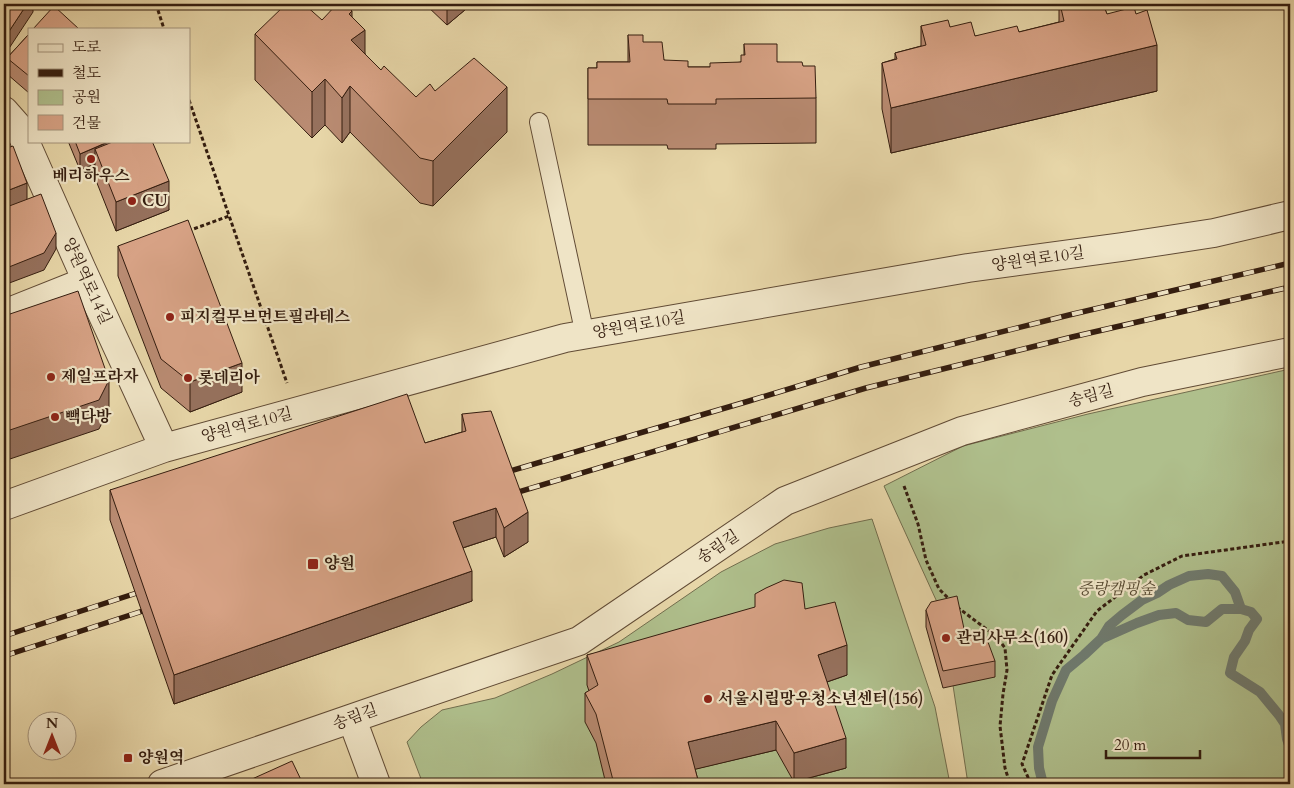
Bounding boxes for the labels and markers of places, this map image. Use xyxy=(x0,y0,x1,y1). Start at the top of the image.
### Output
marker: 베리하우스 xyxy=(85,153,97,165)
place label: 베리하우스 xyxy=(52,165,130,187)
place label: CU xyxy=(142,190,167,212)
marker: CU xyxy=(126,195,138,207)
place label: 피지컬무브먼트필라테스 xyxy=(180,306,351,328)
marker: 피지컬무브먼트필라테스 xyxy=(164,311,176,323)
place label: 제일프라자 xyxy=(61,366,139,388)
place label: 롯데리아 xyxy=(198,367,260,389)
marker: 제일프라자 xyxy=(45,371,57,383)
marker: 롯데리아 xyxy=(182,372,194,384)
place label: 빽다방 xyxy=(65,406,112,428)
marker: 빽다방 xyxy=(49,411,61,423)
place label: 양원 xyxy=(324,553,355,575)
marker: 양원 xyxy=(306,557,320,571)
place label: 관리사무소(160) xyxy=(956,627,1069,649)
marker: 관리사무소(160) xyxy=(940,632,952,644)
place label: 서울시립망우청소년센터(156) xyxy=(718,688,923,710)
marker: 서울시립망우청소년센터(156) xyxy=(702,693,714,705)
place label: 양원역 xyxy=(138,747,184,769)
marker: 양원역 xyxy=(122,752,134,764)

